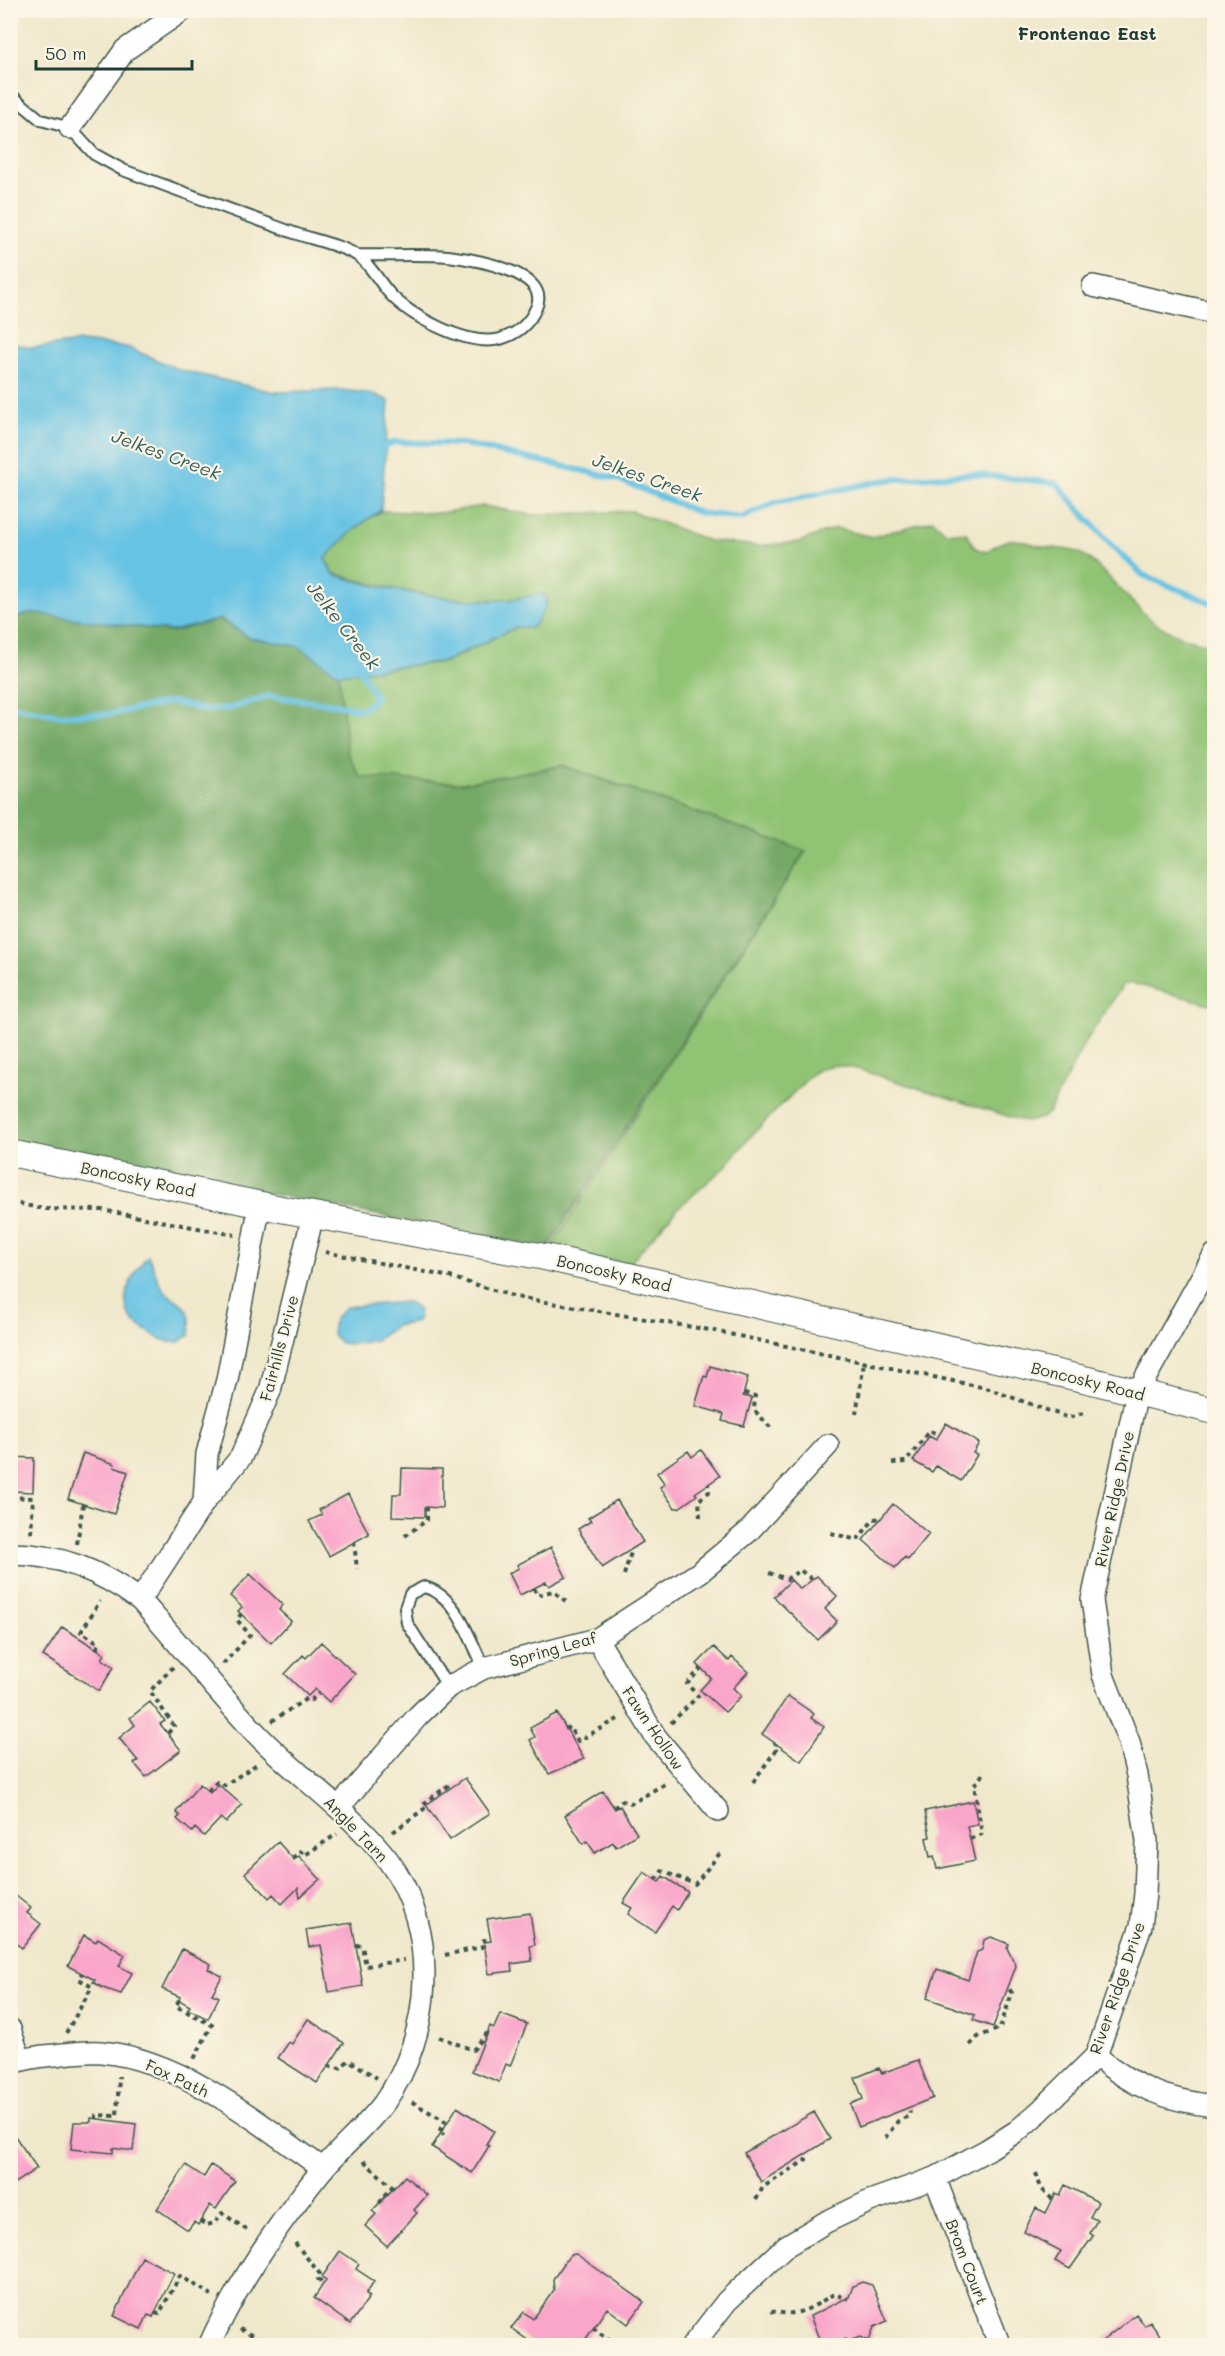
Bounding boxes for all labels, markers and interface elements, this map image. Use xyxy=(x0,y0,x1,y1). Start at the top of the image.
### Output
district label: Frontenac East xyxy=(1017,21,1157,45)
scale bar xyxy=(36,33,192,71)
text: 50 m xyxy=(45,41,87,65)
water label: Jelkes Creek xyxy=(108,423,225,485)
water label: Jelkes Creek xyxy=(589,447,706,507)
water label: Jelke Creek xyxy=(302,576,386,675)
street label: Boncosky Road xyxy=(79,1156,197,1201)
street label: Boncosky Road xyxy=(555,1249,673,1296)
street label: Fairhills Drive xyxy=(254,1293,303,1403)
street label: Boncosky Road xyxy=(1029,1356,1147,1405)
street label: River Ridge Drive xyxy=(1089,1429,1138,1569)
street label: Spring Leaf xyxy=(507,1626,600,1671)
street label: Fawn Hollow xyxy=(618,1682,689,1773)
street label: Angle Tarn xyxy=(320,1791,393,1866)
street label: River Ridge Drive xyxy=(1084,1919,1149,2057)
street label: Fox Path xyxy=(142,2054,212,2101)
street label: Brom Court xyxy=(942,2216,993,2308)

